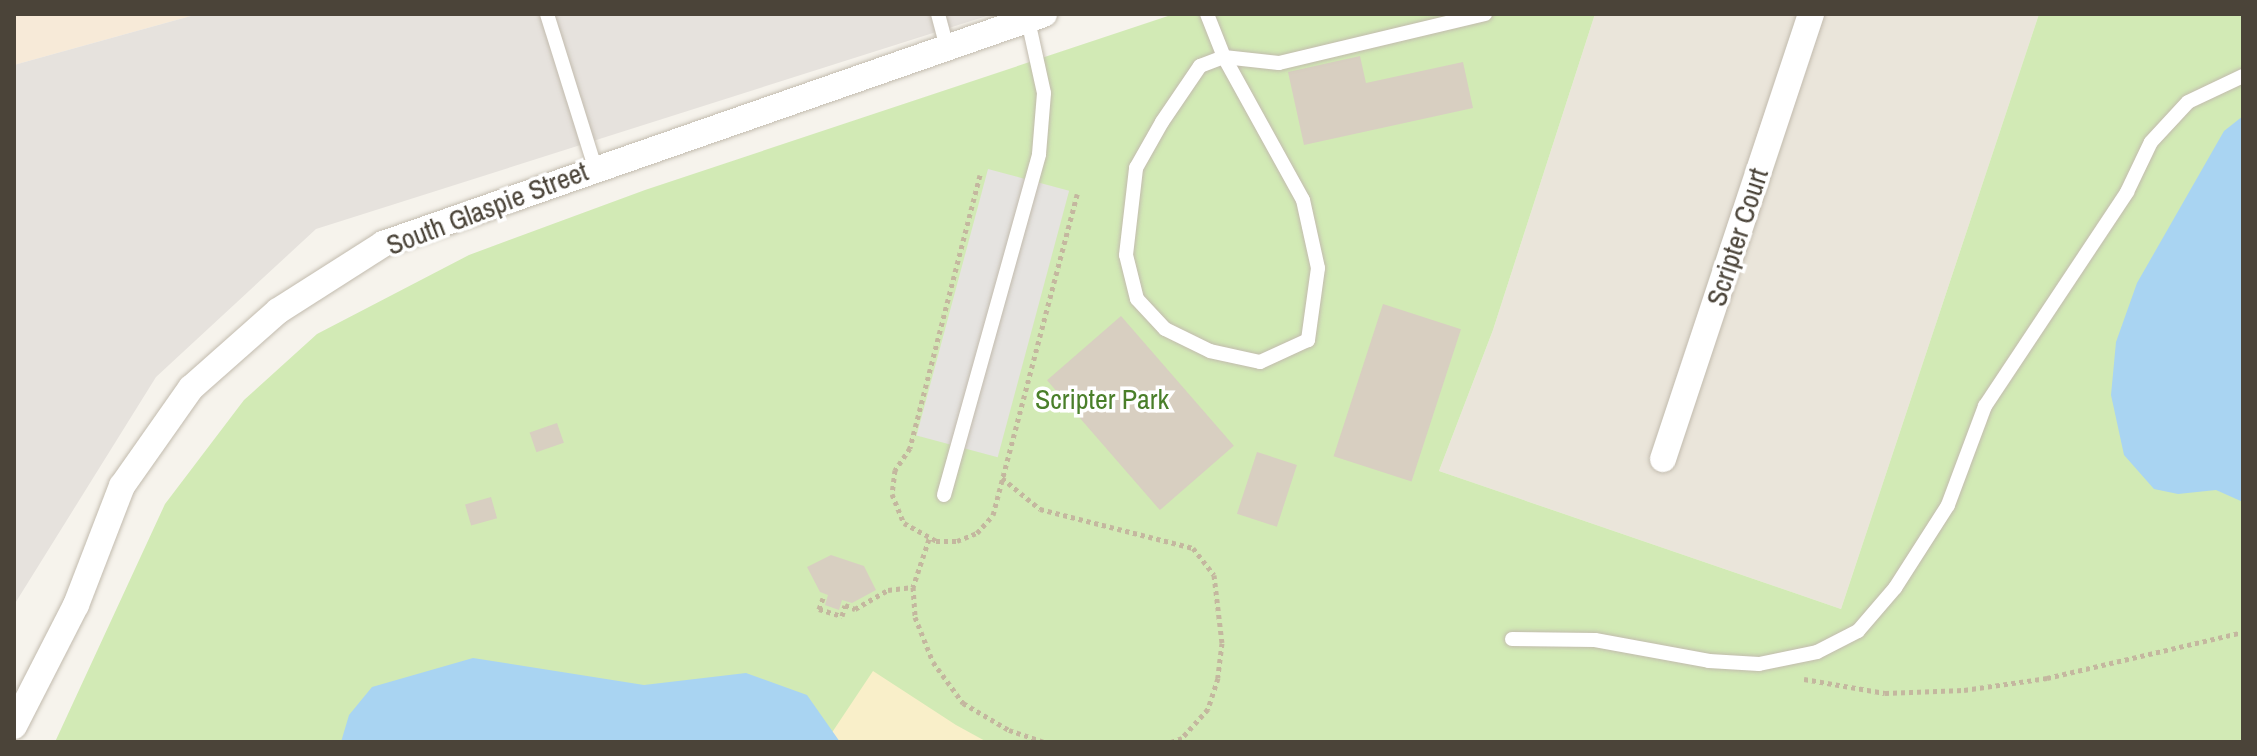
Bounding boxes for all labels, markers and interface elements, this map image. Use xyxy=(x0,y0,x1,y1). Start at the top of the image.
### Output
street label: South Glaspie Street xyxy=(381,154,593,262)
street label: Scripter Court xyxy=(1699,164,1775,310)
park label: Scripter Park xyxy=(1035,382,1169,416)

